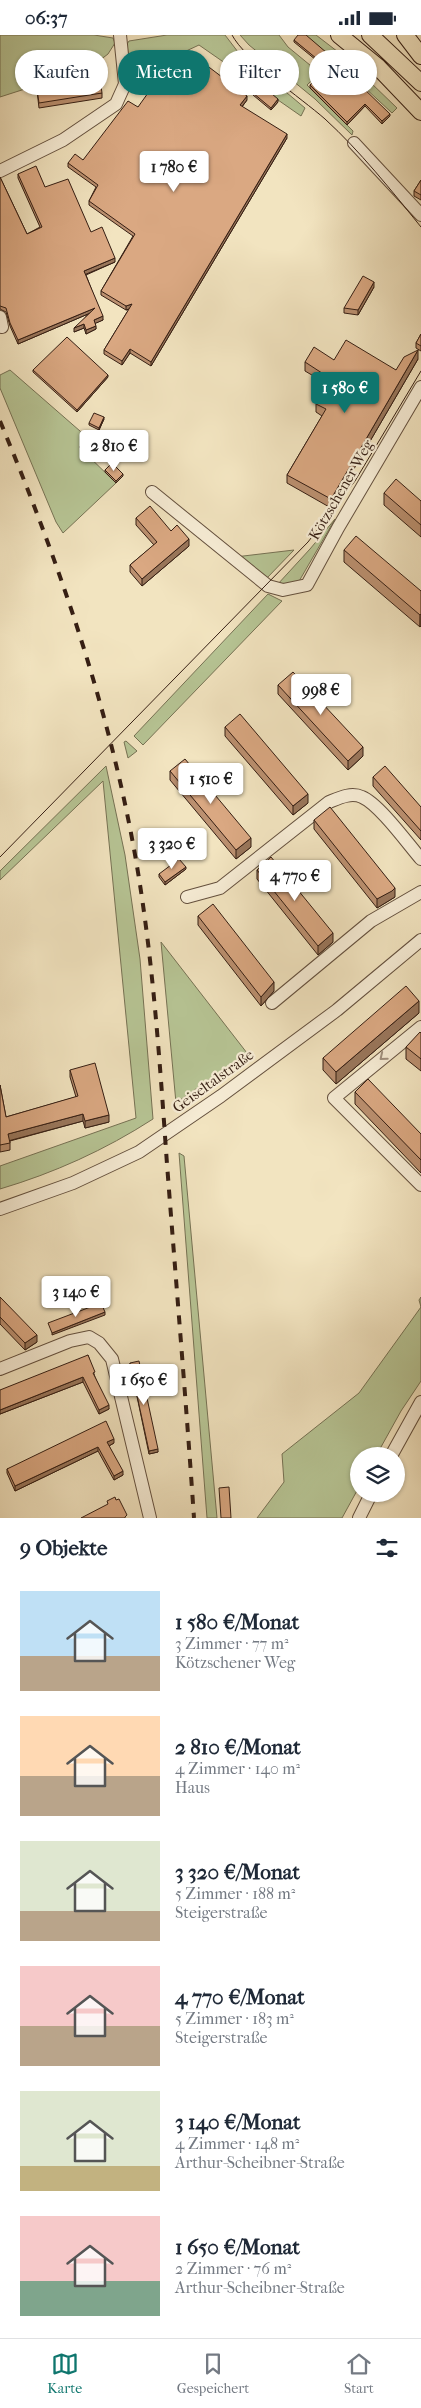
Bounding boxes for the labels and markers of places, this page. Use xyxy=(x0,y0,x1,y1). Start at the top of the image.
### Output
pin: 1 780 € xyxy=(128,151,220,193)
pin: 1 580 € xyxy=(299,371,391,414)
pin: 2 810 € xyxy=(68,429,160,472)
pin: 998 € xyxy=(286,673,356,716)
pin: 1 510 € xyxy=(165,763,257,805)
pin: 3 320 € xyxy=(126,827,218,870)
pin: 4 770 € xyxy=(249,859,341,902)
pin: 3 140 € xyxy=(30,1275,122,1318)
pin: 1 650 € xyxy=(98,1363,190,1406)

